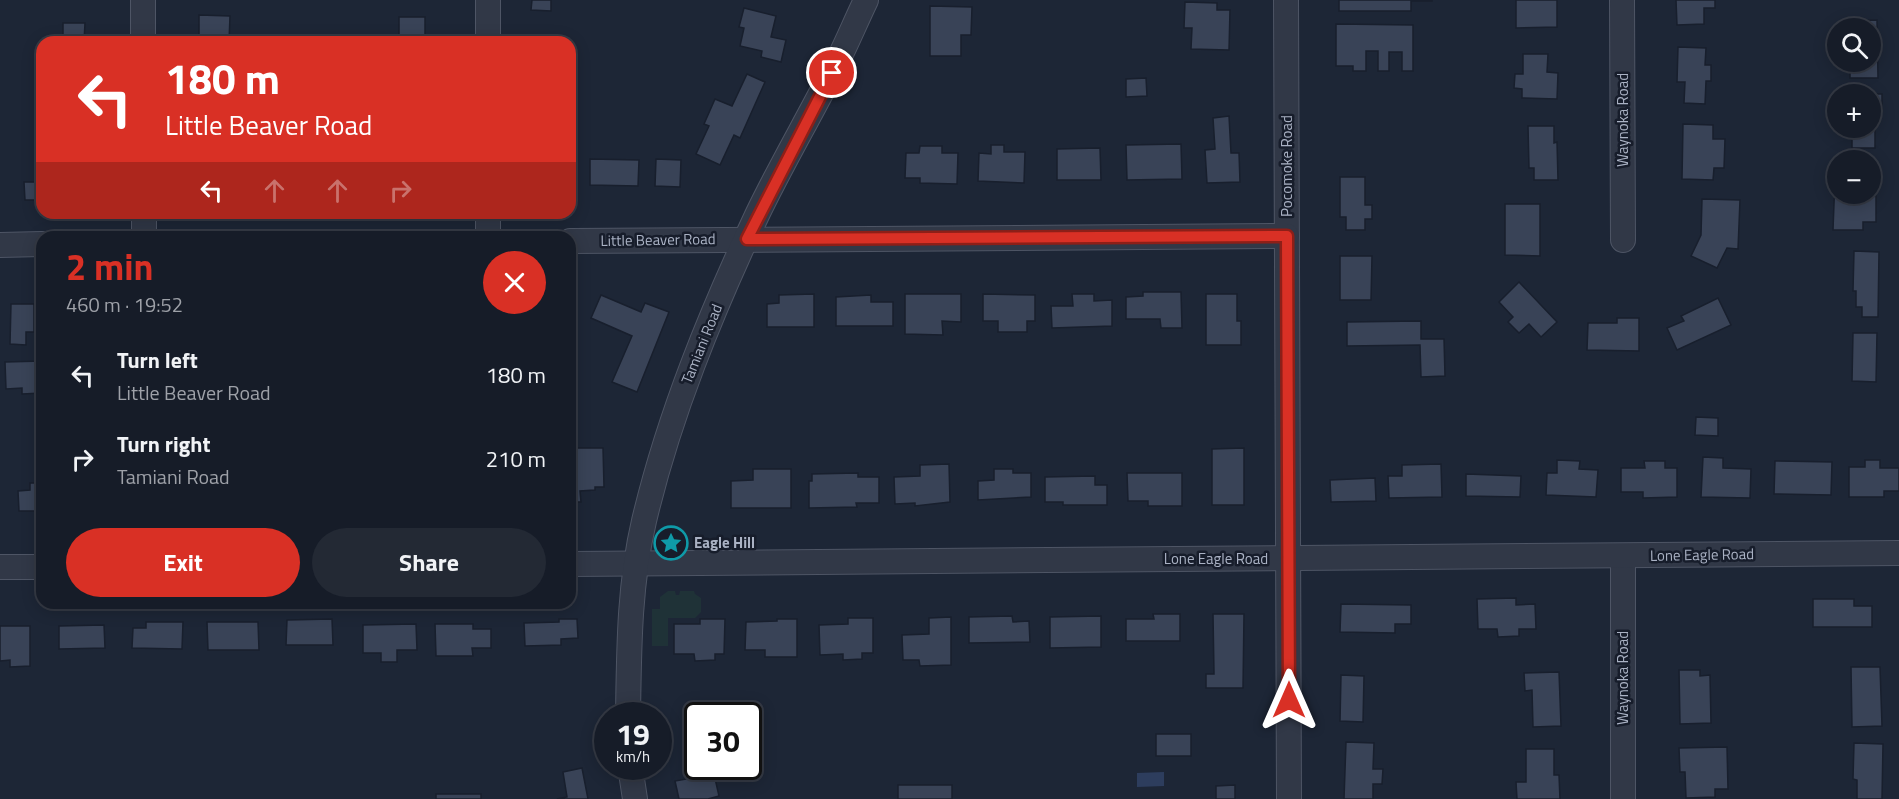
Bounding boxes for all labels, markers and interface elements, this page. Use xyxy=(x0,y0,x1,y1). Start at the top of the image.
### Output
map controls xyxy=(1827,18,1881,204)
button: search xyxy=(1827,18,1881,72)
text: 180 m xyxy=(165,46,280,110)
pin xyxy=(806,47,857,98)
icon: arrive xyxy=(815,56,848,89)
icon: left xyxy=(66,60,144,138)
street label: Waynoka Road xyxy=(1611,73,1634,167)
button: + xyxy=(1827,84,1881,138)
text: Little Beaver Road xyxy=(165,104,372,145)
street label: Pocomoke Road xyxy=(1275,115,1298,217)
button: − xyxy=(1827,150,1881,204)
icon: left xyxy=(195,174,228,207)
icon: ahead xyxy=(258,174,291,207)
icon: ahead xyxy=(321,174,354,207)
icon: right xyxy=(384,174,417,207)
street label: Little Beaver Road xyxy=(600,227,716,252)
text: 2 min xyxy=(66,239,153,294)
button: close xyxy=(483,251,546,314)
text: 460 m · 19:52 xyxy=(66,289,183,320)
street label: Tamiani Road xyxy=(675,300,728,387)
text: Turn left xyxy=(117,343,198,377)
text: 180 m xyxy=(486,358,546,392)
icon: left xyxy=(66,359,99,392)
text: Little Beaver Road xyxy=(117,377,271,408)
text: Turn right xyxy=(117,427,211,461)
text: 210 m xyxy=(486,442,546,476)
icon: right xyxy=(66,443,99,476)
text: Tamiani Road xyxy=(117,461,230,492)
place icon: Eagle Hill xyxy=(653,525,689,561)
button: Exit xyxy=(66,528,300,597)
button: Share xyxy=(312,528,546,597)
place label: Eagle Hill xyxy=(694,531,755,554)
street label: Lone Eagle Road xyxy=(1650,542,1754,567)
street label: Lone Eagle Road xyxy=(1164,547,1268,570)
street label: Waynoka Road xyxy=(1611,631,1634,725)
position arrow xyxy=(1257,668,1321,732)
speed limit sign: 30 xyxy=(684,702,762,780)
text: 19 xyxy=(616,711,650,757)
text: km/h xyxy=(616,745,650,768)

